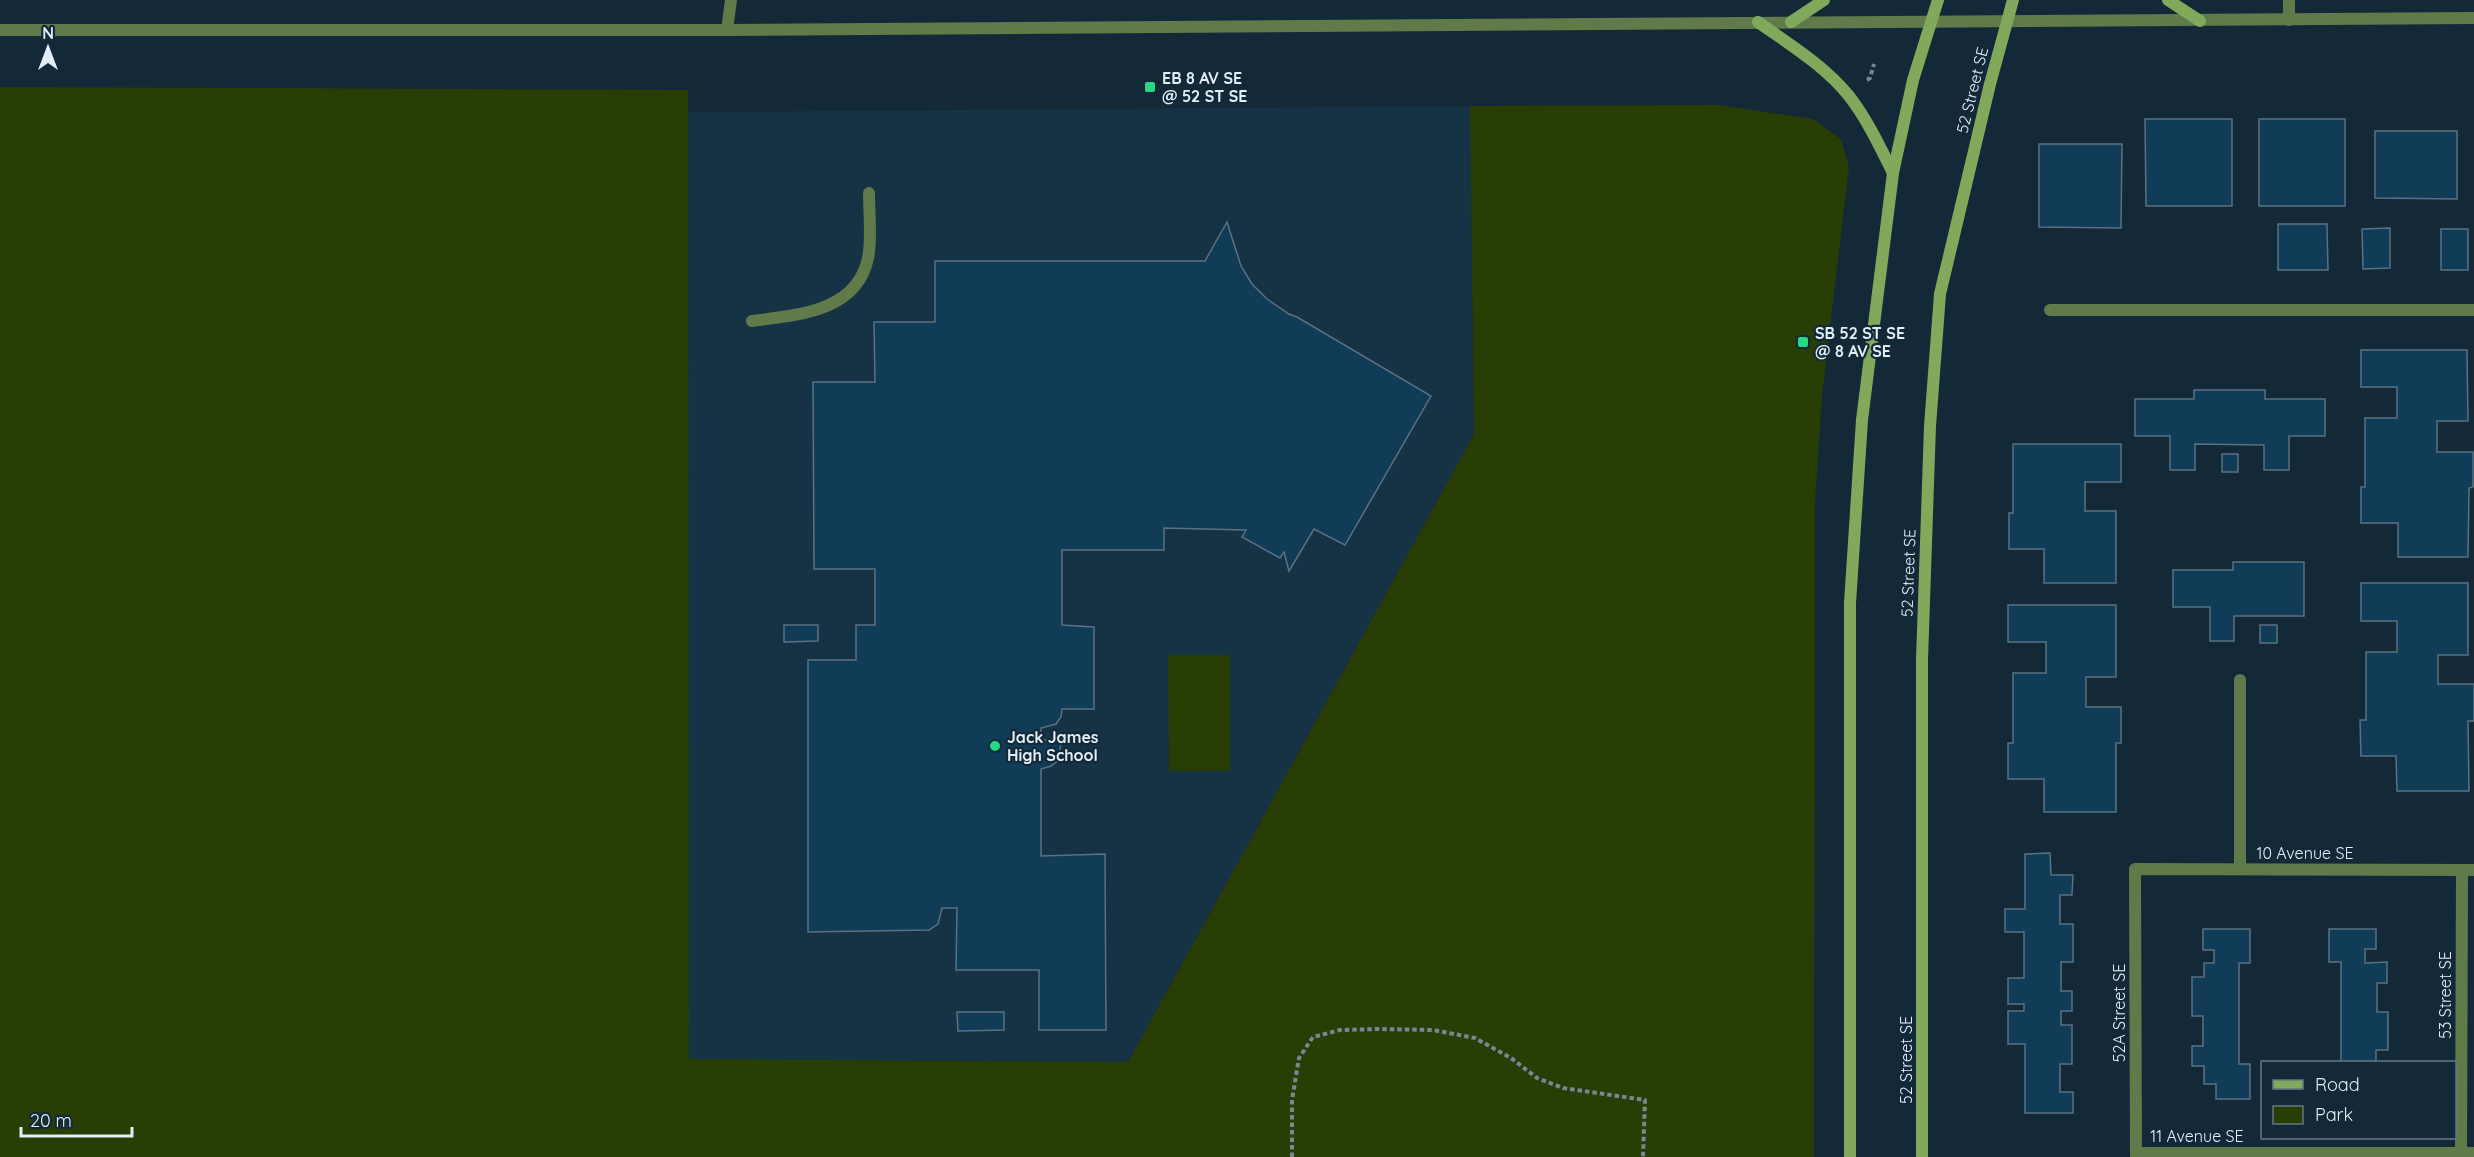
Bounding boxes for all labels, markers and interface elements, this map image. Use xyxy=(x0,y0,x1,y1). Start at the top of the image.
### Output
north arrow xyxy=(18,18,78,78)
text: N xyxy=(42,23,54,43)
street label: 52 Street SE xyxy=(1952,45,1992,135)
place label: EB 8 AV SE @ 52 ST SE xyxy=(1162,68,1247,106)
marker: EB 8 AV SE @ 52 ST SE xyxy=(1143,80,1157,94)
place label: SB 52 ST SE @ 8 AV SE xyxy=(1815,323,1905,361)
marker: SB 52 ST SE @ 8 AV SE xyxy=(1796,335,1810,349)
street label: 52 Street SE xyxy=(1896,529,1920,617)
place label: Jack James High School xyxy=(1007,727,1099,765)
marker: Jack James High School xyxy=(988,739,1002,753)
street label: 10 Avenue SE xyxy=(2257,843,2353,863)
street label: 53 Street SE xyxy=(2435,951,2455,1039)
street label: 52A Street SE xyxy=(2109,964,2129,1062)
street label: 52 Street SE xyxy=(1896,1016,1916,1104)
legend xyxy=(2261,1061,2456,1139)
text: Road xyxy=(2315,1073,2360,1096)
scale bar xyxy=(21,1100,132,1138)
text: Park xyxy=(2315,1103,2353,1126)
text: 20 m xyxy=(30,1109,72,1132)
street label: 11 Avenue SE xyxy=(2150,1126,2244,1146)

